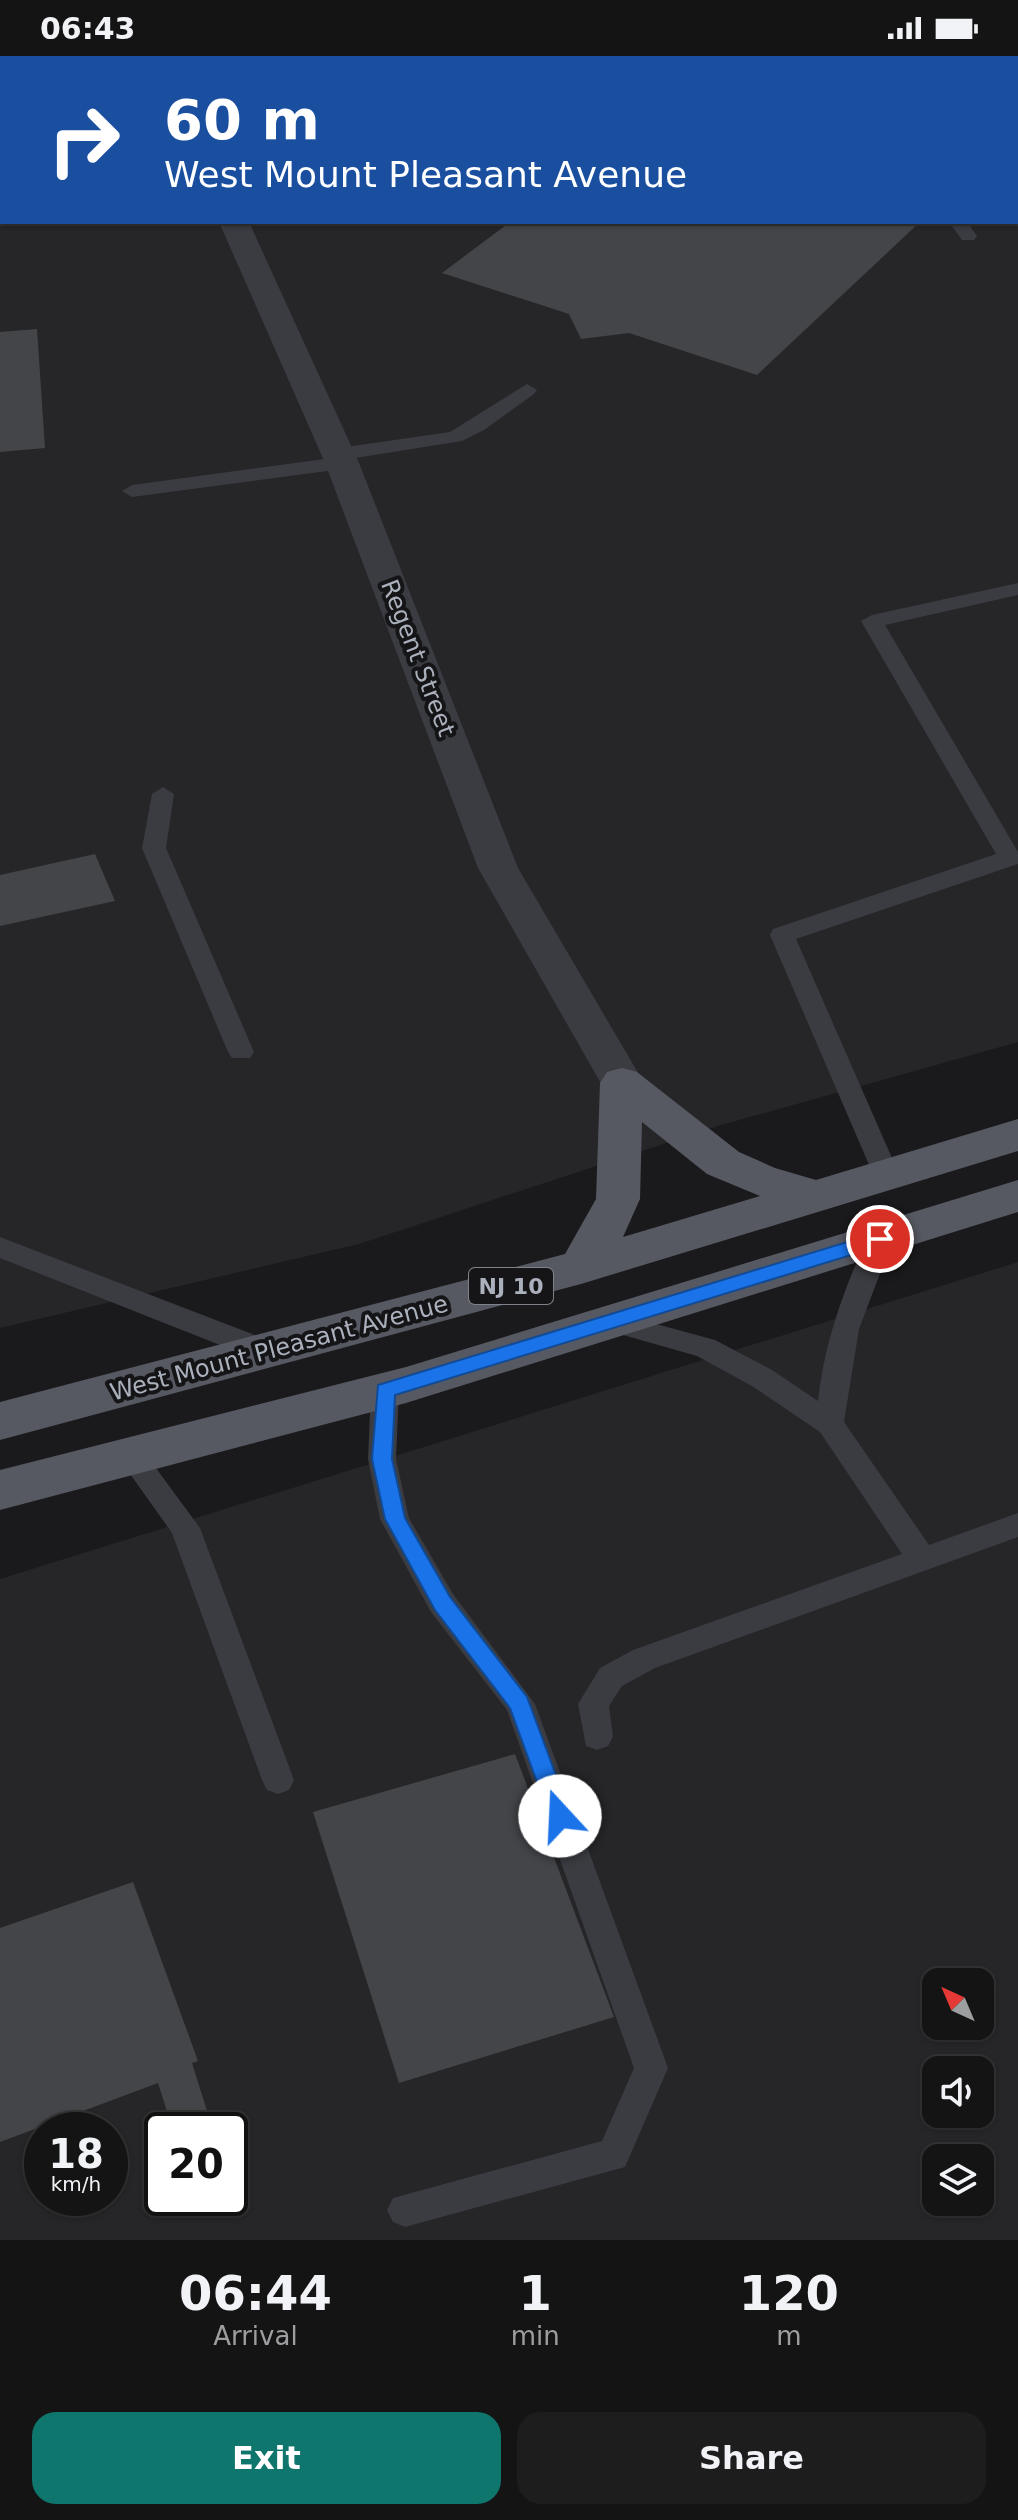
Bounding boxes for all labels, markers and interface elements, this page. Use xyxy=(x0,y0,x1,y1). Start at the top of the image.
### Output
text: 06:43 xyxy=(40,11,136,46)
text: 60 m xyxy=(164,87,320,152)
icon: right xyxy=(32,88,136,192)
text: West Mount Pleasant Avenue xyxy=(164,154,687,195)
street label: Regent Street xyxy=(375,576,461,740)
pin xyxy=(846,1205,914,1273)
icon: arrive xyxy=(858,1217,902,1261)
road number: NJ 10 xyxy=(469,1268,553,1304)
street label: West Mount Pleasant Avenue xyxy=(107,1289,451,1407)
position arrow xyxy=(518,1774,602,1858)
north arrow xyxy=(922,1968,994,2040)
map controls xyxy=(922,1968,994,2216)
button: sound xyxy=(922,2056,994,2128)
speed limit sign: 20 xyxy=(144,2112,248,2216)
text: 18 xyxy=(48,2131,104,2177)
button: layers xyxy=(922,2144,994,2216)
text: km/h xyxy=(51,2172,101,2196)
text: 06:44 xyxy=(179,2265,332,2321)
text: 1 xyxy=(519,2265,552,2321)
text: 120 xyxy=(739,2265,839,2321)
text: Arrival xyxy=(213,2321,298,2351)
text: min xyxy=(511,2321,560,2351)
text: m xyxy=(776,2321,802,2351)
button: Exit xyxy=(32,2412,501,2504)
button: Share xyxy=(517,2412,986,2504)

